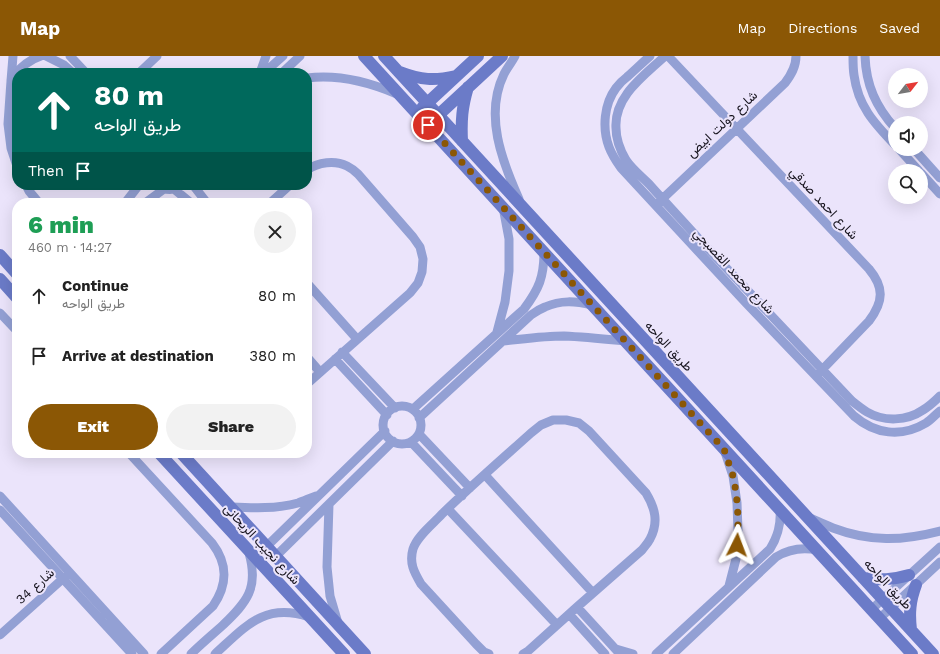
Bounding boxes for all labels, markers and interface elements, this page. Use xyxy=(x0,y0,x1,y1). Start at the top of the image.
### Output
text: Map xyxy=(20,17,60,40)
text: Map xyxy=(738,20,766,36)
text: Directions xyxy=(788,20,857,36)
text: Saved xyxy=(879,20,920,36)
north arrow xyxy=(888,68,928,108)
map controls xyxy=(888,68,928,204)
text: 80 m xyxy=(94,79,164,112)
icon: ahead xyxy=(28,84,80,136)
street label: شارع دولت ابيض xyxy=(684,88,762,162)
pin xyxy=(411,108,445,142)
text: طريق الواحه xyxy=(94,114,181,135)
icon: arrive xyxy=(417,114,439,136)
button: sound xyxy=(888,116,928,156)
icon: arrive xyxy=(72,160,94,182)
text: Then xyxy=(28,162,64,180)
street label: شارع احمد صدقي xyxy=(785,164,861,244)
button: search xyxy=(888,164,928,204)
text: 6 min xyxy=(28,211,94,239)
button: close xyxy=(254,211,296,253)
street label: شارع محمد القصبجي xyxy=(688,225,777,319)
text: 460 m · 14:27 xyxy=(28,240,112,255)
text: Continue xyxy=(62,277,129,295)
icon: ahead xyxy=(28,285,50,307)
text: 80 m xyxy=(258,287,296,305)
text: طريق الواحه xyxy=(62,296,125,311)
street label: طريق الواحه xyxy=(641,318,696,375)
icon: arrive xyxy=(28,345,50,367)
text: Arrive at destination xyxy=(62,347,214,365)
text: 380 m xyxy=(249,347,296,365)
button: Exit xyxy=(28,404,158,450)
button: Share xyxy=(166,404,296,450)
street label: شارع نجيب الريحانى xyxy=(219,501,303,589)
position arrow xyxy=(716,524,758,566)
street label: طريق الواحه xyxy=(860,556,915,613)
street label: شارع 34 xyxy=(13,565,58,608)

